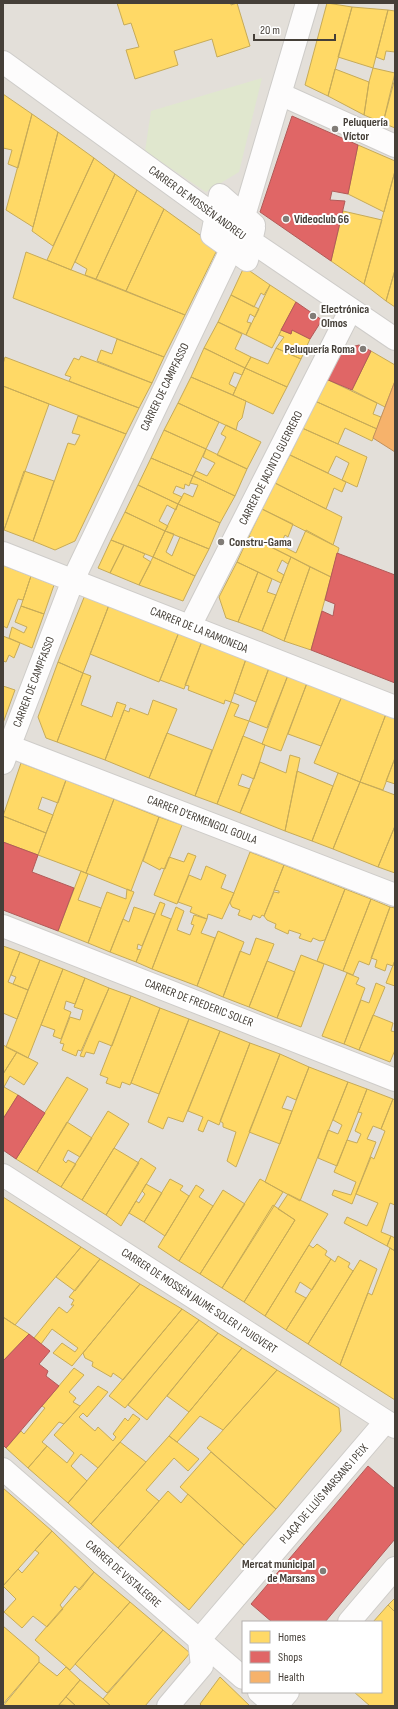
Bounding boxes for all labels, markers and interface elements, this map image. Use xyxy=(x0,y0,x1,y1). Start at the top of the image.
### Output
scale bar xyxy=(254,16,335,42)
text: 20 m xyxy=(260,23,280,38)
place label: Peluquería Víctor xyxy=(343,115,388,144)
marker: Peluquería Víctor xyxy=(330,124,340,134)
street label: CARRER DE MOSSÈN ANDREU xyxy=(145,163,249,243)
place label: Videoclub 66 xyxy=(294,212,349,227)
marker: Videoclub 66 xyxy=(281,214,291,224)
place label: Electrónica Olmos xyxy=(321,302,369,331)
marker: Electrónica Olmos xyxy=(308,311,318,321)
street label: CARRER DE CAMPFASSO xyxy=(137,341,193,433)
place label: Peluquería Roma xyxy=(284,342,355,357)
marker: Peluquería Roma xyxy=(358,344,368,354)
street label: CARRER DE JACINTO GUERRERO xyxy=(236,408,306,527)
place label: Constru-Gama xyxy=(229,535,292,550)
marker: Constru-Gama xyxy=(216,537,226,547)
street label: CARRER DE LA RAMONEDA xyxy=(148,603,251,657)
street label: CARRER DE CAMPFASSO xyxy=(10,634,58,729)
street label: CARRER D'ERMENGOL GOULA xyxy=(145,792,260,848)
street label: CARRER DE FREDERIC SOLER xyxy=(143,975,256,1031)
street label: CARRER DE MOSSÈN JAUME SOLER I PUIGVERT xyxy=(118,1245,280,1357)
street label: PLAÇA DE LLUÍS MARSANS I PEIX xyxy=(277,1440,372,1547)
street label: CARRER DE VISTALEGRE xyxy=(82,1537,164,1611)
place label: Mercat municipal de Marsans xyxy=(242,1557,315,1586)
marker: Mercat municipal de Marsans xyxy=(318,1566,328,1576)
legend xyxy=(242,1621,382,1693)
text: Homes xyxy=(278,1630,306,1645)
text: Shops xyxy=(278,1650,303,1665)
text: Health xyxy=(278,1670,305,1685)

